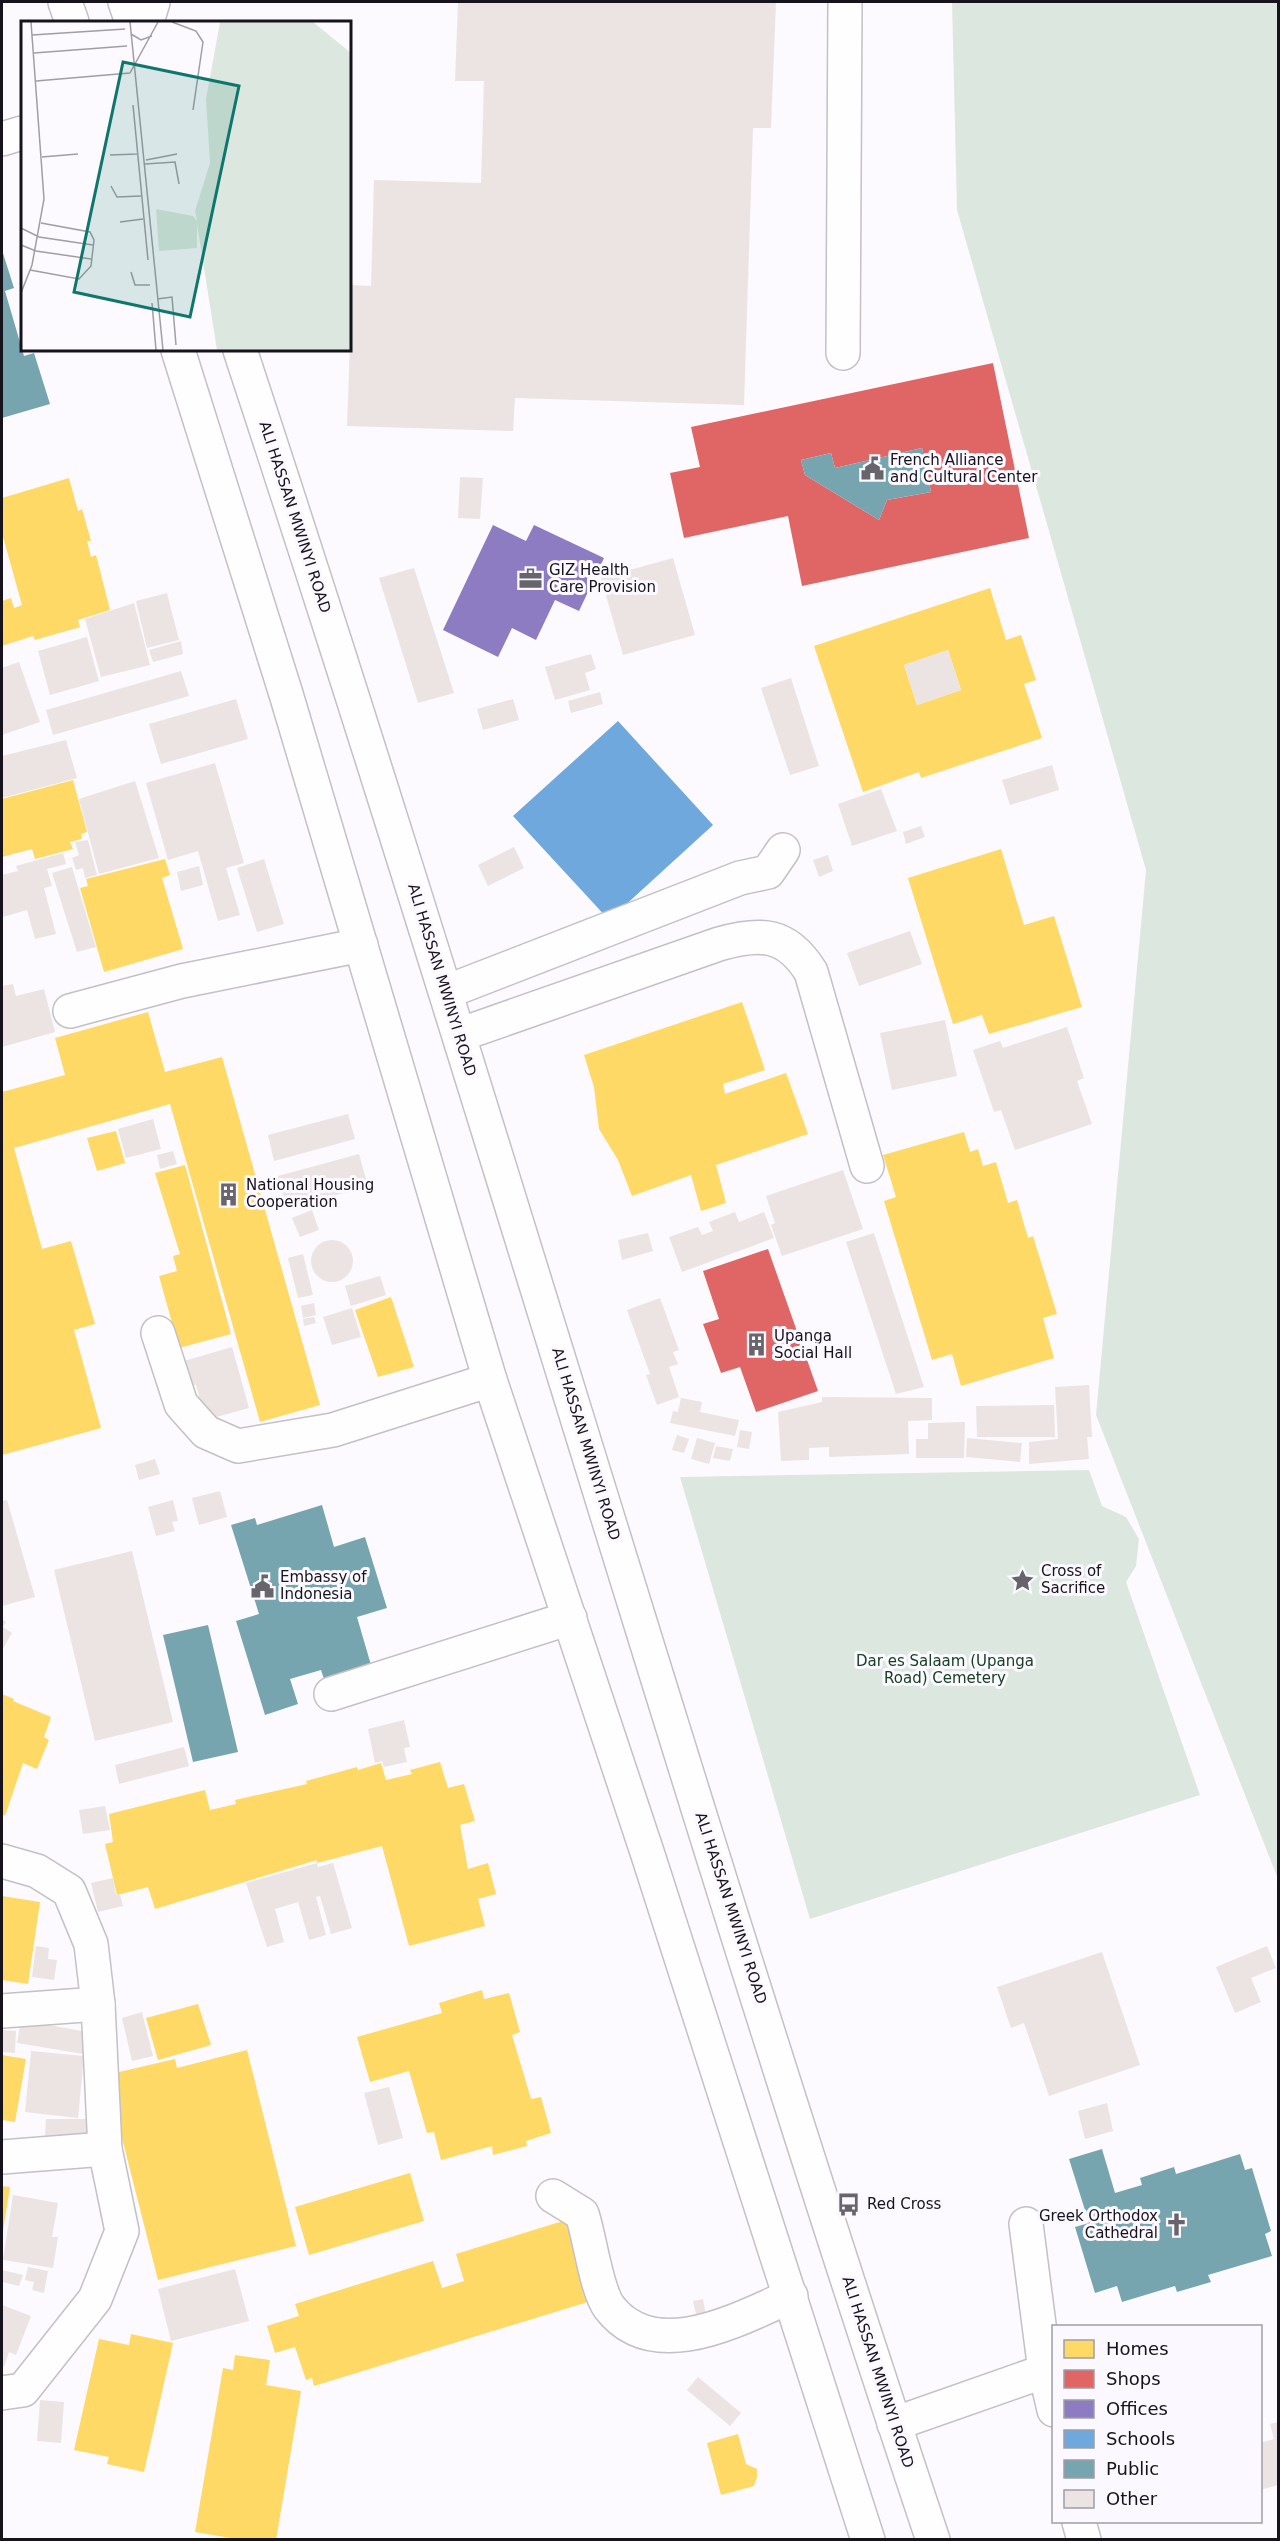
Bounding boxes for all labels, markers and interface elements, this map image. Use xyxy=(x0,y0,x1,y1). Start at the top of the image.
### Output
inset map xyxy=(21,21,351,351)
street label: ALI HASSAN MWINYI ROAD xyxy=(255,419,335,615)
place label: French Alliance and Cultural Center xyxy=(890,451,1038,486)
public building icon: French Alliance and Cultural Center xyxy=(859,456,885,482)
place label: GIZ Health Care Provision xyxy=(549,561,656,596)
office icon: GIZ Health Care Provision xyxy=(518,566,544,592)
street label: ALI HASSAN MWINYI ROAD xyxy=(404,882,480,1078)
place label: National Housing Cooperation xyxy=(246,1176,374,1211)
building icon: National Housing Cooperation xyxy=(215,1181,241,1207)
place label: Upanga Social Hall xyxy=(774,1327,852,1362)
building icon: Upanga Social Hall xyxy=(743,1332,769,1358)
street label: ALI HASSAN MWINYI ROAD xyxy=(548,1346,624,1542)
place label: Cross of Sacrifice xyxy=(1041,1562,1105,1597)
place icon: Cross of Sacrifice xyxy=(1010,1567,1036,1593)
place label: Embassy of Indonesia xyxy=(280,1568,367,1603)
public building icon: Embassy of Indonesia xyxy=(249,1573,275,1599)
park label: Dar es Salaam (Upanga Road) Cemetery xyxy=(856,1652,1034,1687)
street label: ALI HASSAN MWINYI ROAD xyxy=(691,1810,771,2006)
bus stop icon: Red Cross xyxy=(836,2191,862,2217)
place label: Red Cross xyxy=(867,2195,942,2213)
place label: Greek Orthodox Cathedral xyxy=(1039,2207,1158,2242)
church icon: Greek Orthodox Cathedral xyxy=(1163,2212,1189,2238)
street label: ALI HASSAN MWINYI ROAD xyxy=(838,2274,918,2470)
legend xyxy=(1052,2325,1262,2523)
text: Homes xyxy=(1106,2338,1169,2359)
text: Shops xyxy=(1106,2368,1161,2389)
text: Offices xyxy=(1106,2398,1168,2419)
text: Schools xyxy=(1106,2428,1175,2449)
text: Public xyxy=(1106,2458,1159,2479)
text: Other xyxy=(1106,2488,1158,2509)

